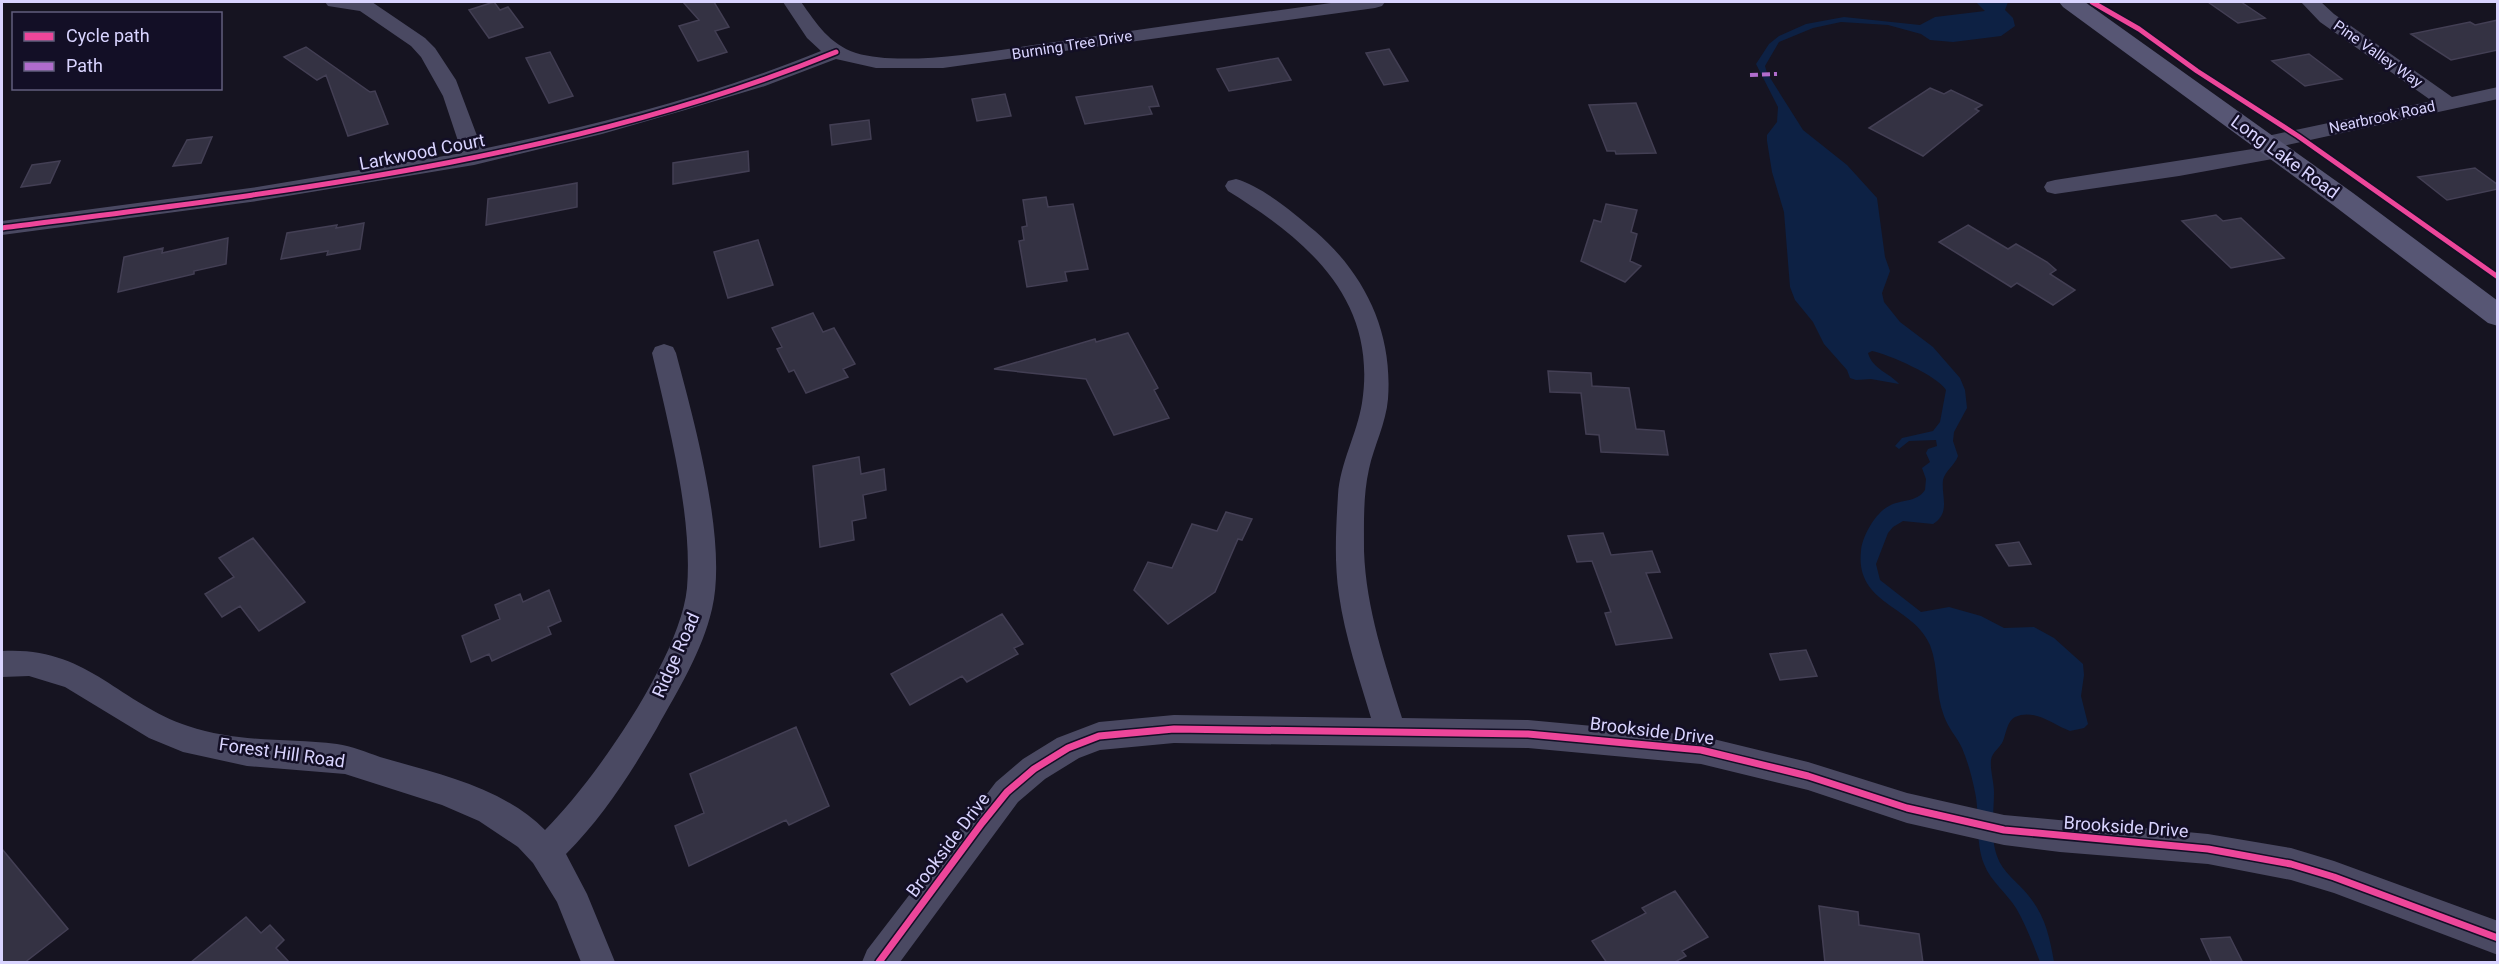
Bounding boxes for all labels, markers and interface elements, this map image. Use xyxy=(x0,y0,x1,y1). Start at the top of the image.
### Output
legend xyxy=(12,12,222,90)
street label: Pine Valley Way xyxy=(2330,17,2426,91)
text: Cycle path xyxy=(66,25,150,46)
street label: Burning Tree Drive xyxy=(1011,27,1133,63)
text: Path xyxy=(66,55,103,76)
street label: Nearbrook Road xyxy=(2327,97,2437,137)
street label: Long Lake Road xyxy=(2227,110,2343,203)
street label: Larkwood Court xyxy=(357,129,487,174)
street label: Ridge Road xyxy=(647,609,704,701)
street label: Brookside Drive xyxy=(1589,712,1715,749)
street label: Forest Hill Road xyxy=(218,733,346,772)
street label: Brookside Drive xyxy=(902,788,994,901)
street label: Brookside Drive xyxy=(2063,812,2189,841)

